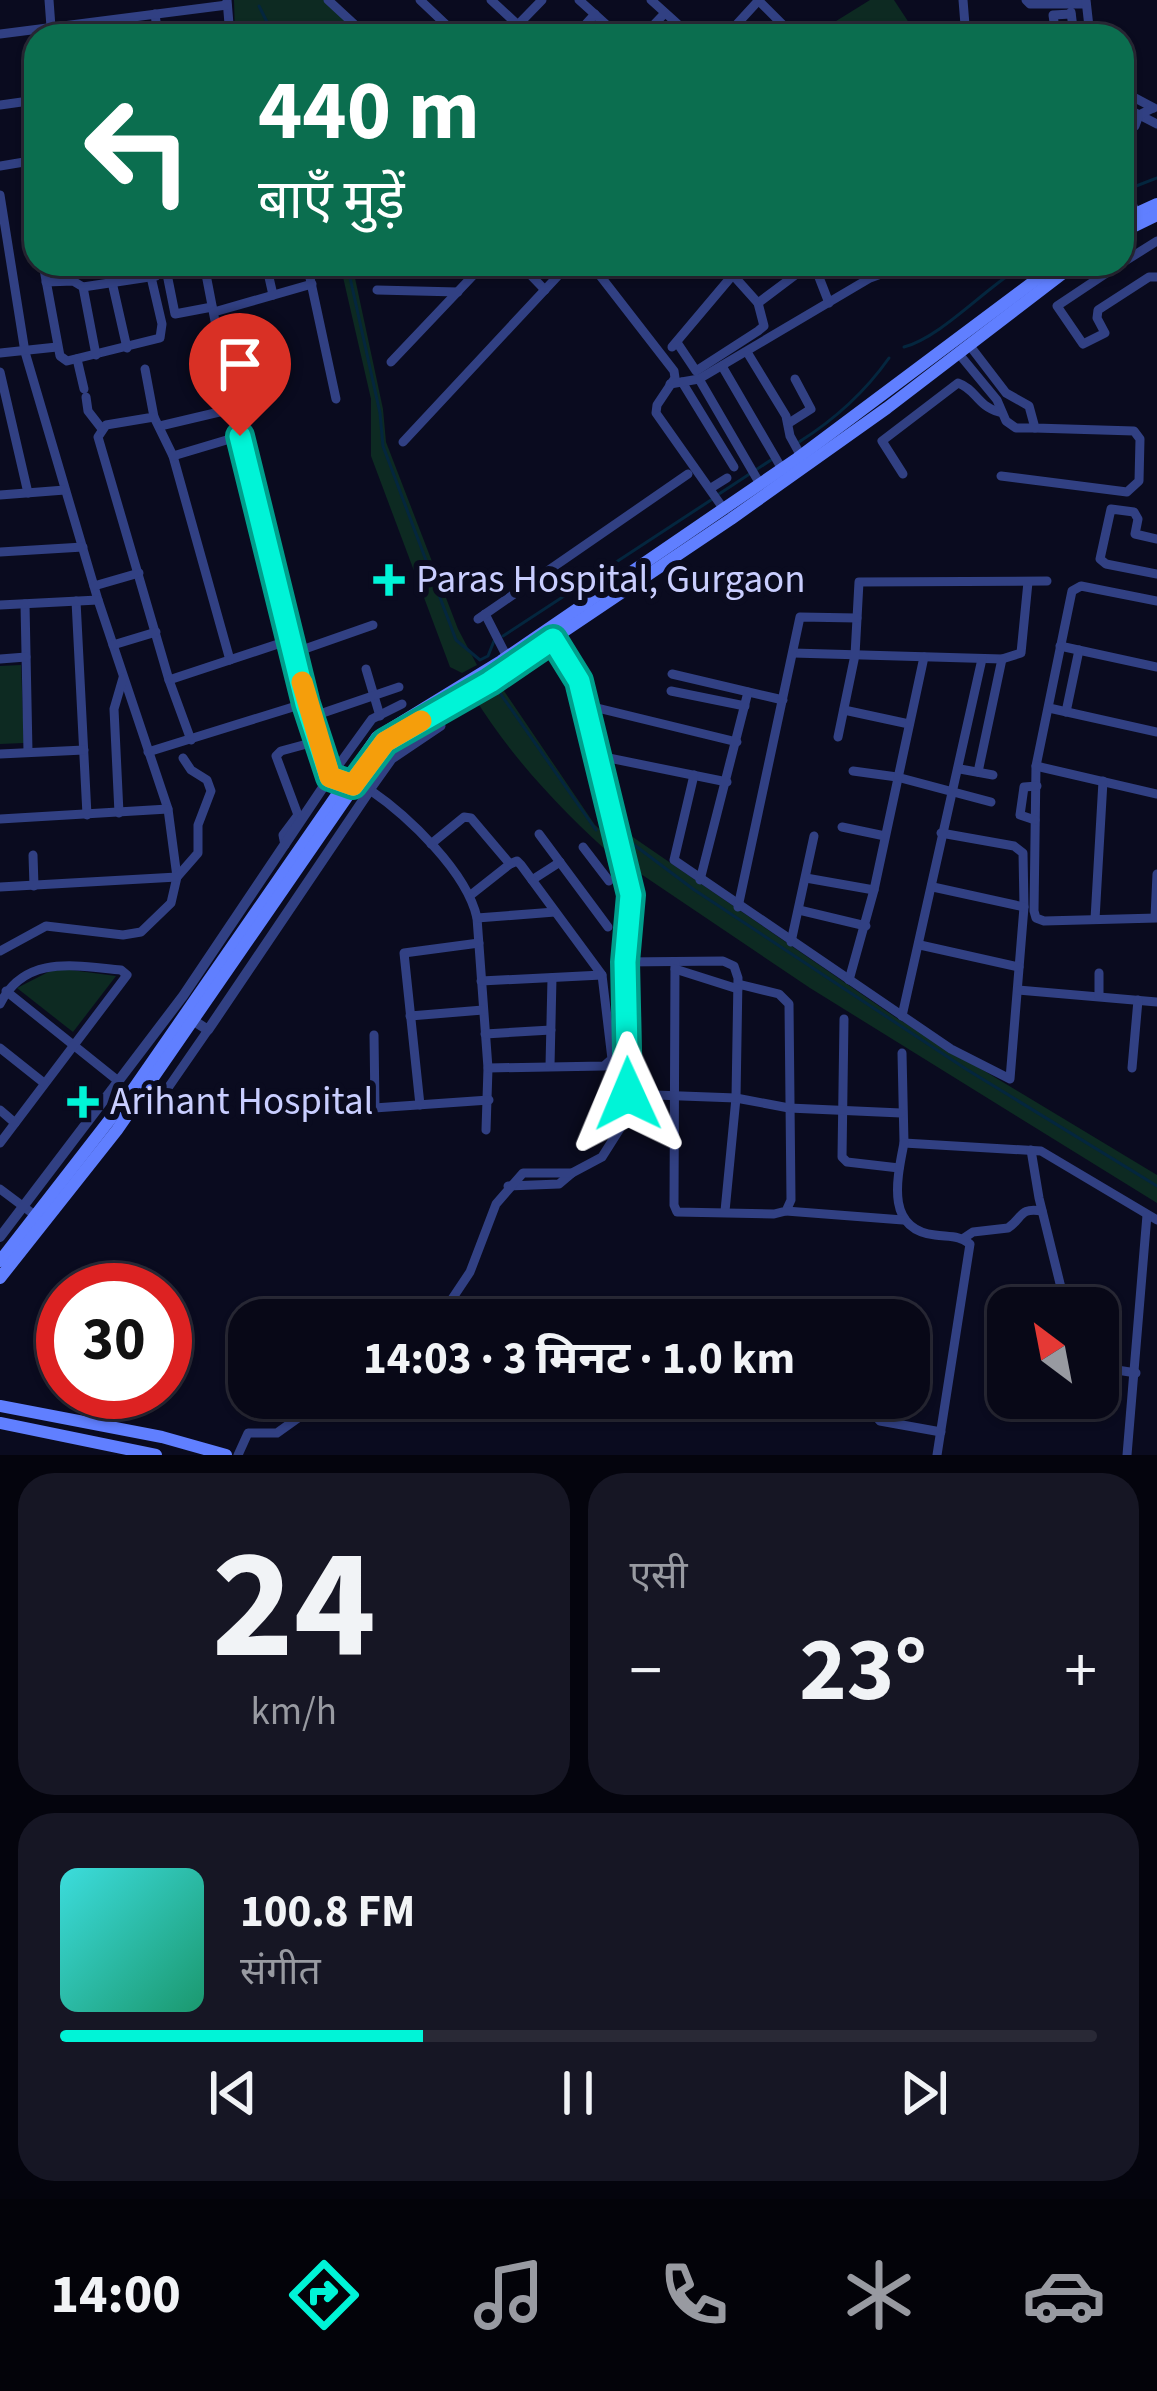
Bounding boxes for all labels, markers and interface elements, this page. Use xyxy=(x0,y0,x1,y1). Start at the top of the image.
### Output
text: 440 m xyxy=(258,52,480,172)
icon: left xyxy=(60,72,216,228)
text: बाएँ मुड़ें xyxy=(258,163,405,240)
pin xyxy=(189,313,291,436)
icon: arrive xyxy=(207,331,273,397)
place label: Paras Hospital, Gurgaon xyxy=(416,552,806,608)
marker: Paras Hospital, Gurgaon xyxy=(373,564,405,596)
position arrow xyxy=(565,1031,691,1157)
place label: Arihant Hospital xyxy=(110,1074,374,1130)
marker: Arihant Hospital xyxy=(67,1086,99,1118)
speed limit sign: 30 xyxy=(36,1263,192,1419)
north arrow xyxy=(987,1287,1119,1419)
map controls xyxy=(987,1287,1119,1419)
text: 14:03 · 3 मिनट · 1.0 km xyxy=(363,1327,795,1391)
text: 24 xyxy=(211,1495,376,1717)
text: एसी xyxy=(630,1548,688,1604)
text: 23° xyxy=(799,1607,927,1735)
text: − xyxy=(630,1624,662,1718)
text: + xyxy=(1064,1624,1097,1718)
text: km/h xyxy=(250,1684,337,1740)
text: 100.8 FM xyxy=(240,1880,415,1944)
text: संगीत xyxy=(240,1944,321,2000)
icon: previous xyxy=(200,2060,266,2126)
icon: pause xyxy=(545,2060,611,2126)
icon: next xyxy=(891,2060,957,2126)
icon: directions xyxy=(282,2253,366,2337)
icon: music xyxy=(467,2253,551,2337)
icon: phone xyxy=(652,2253,736,2337)
icon: climate xyxy=(837,2253,921,2337)
icon: car xyxy=(1022,2253,1106,2337)
text: 14:00 xyxy=(51,2257,181,2334)

